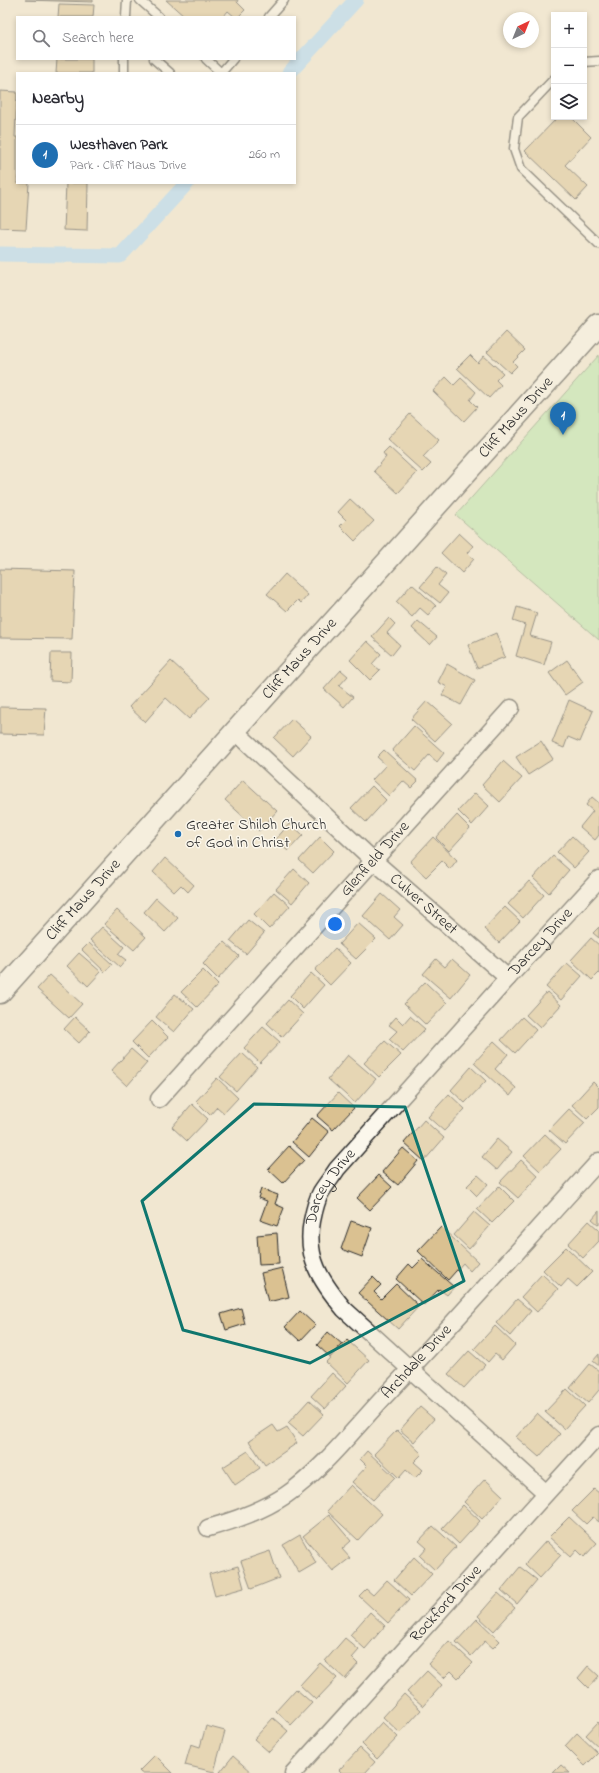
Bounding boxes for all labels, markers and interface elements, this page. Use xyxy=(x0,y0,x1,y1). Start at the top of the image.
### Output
north arrow xyxy=(503,12,539,48)
map controls xyxy=(551,12,587,120)
button: + xyxy=(551,12,587,48)
search box xyxy=(16,16,296,60)
icon: search xyxy=(30,27,52,49)
text: Search here xyxy=(62,27,134,49)
button: − xyxy=(551,48,587,84)
button: layers xyxy=(551,84,587,120)
text: Nearby xyxy=(32,86,84,111)
text: Westhaven Park xyxy=(70,134,167,156)
text: 1 xyxy=(43,145,47,164)
text: 260 m xyxy=(249,145,280,164)
text: Park · Cliff Maus Drive xyxy=(70,156,186,175)
street label: Cliff Maus Drive xyxy=(473,371,560,464)
pin: 1 xyxy=(550,402,576,435)
street label: Cliff Maus Drive xyxy=(256,612,344,705)
place label: Greater Shiloh Church of God in Christ xyxy=(186,813,326,855)
street label: Glenfield Drive xyxy=(335,815,416,902)
marker: Greater Shiloh Church of God in Christ xyxy=(173,829,183,839)
street label: Cliff Maus Drive xyxy=(40,853,127,946)
street label: Culver Street xyxy=(384,868,463,941)
street label: Darcey Drive xyxy=(502,902,579,983)
your location xyxy=(325,914,345,934)
street label: Darcey Drive xyxy=(299,1143,362,1228)
street label: Archdale Drive xyxy=(376,1318,458,1405)
street label: Rockford Drive xyxy=(404,1559,488,1648)

